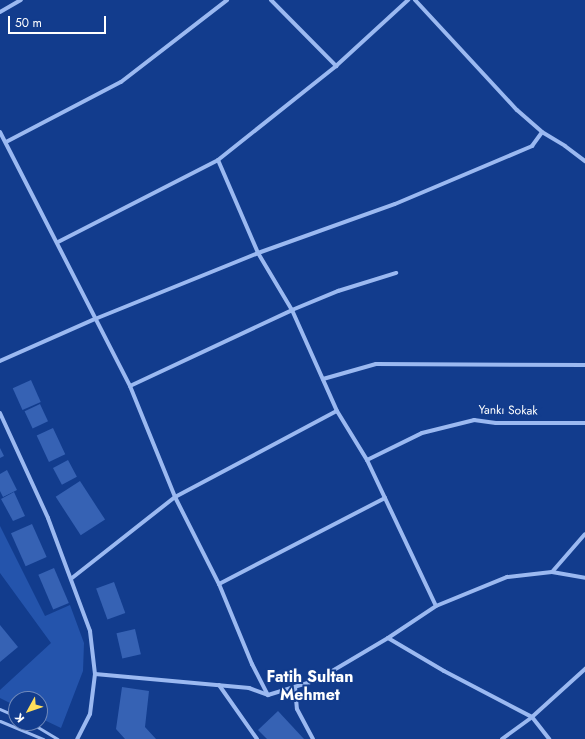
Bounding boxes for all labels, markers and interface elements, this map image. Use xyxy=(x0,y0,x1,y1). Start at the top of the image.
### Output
scale bar xyxy=(10,8,108,34)
text: 50 m xyxy=(15,14,42,32)
street label: Yankı Sokak xyxy=(478,403,538,419)
district label: Fatih Sultan Mehmet xyxy=(267,667,353,705)
north arrow xyxy=(8,691,48,731)
text: K xyxy=(11,710,28,726)

